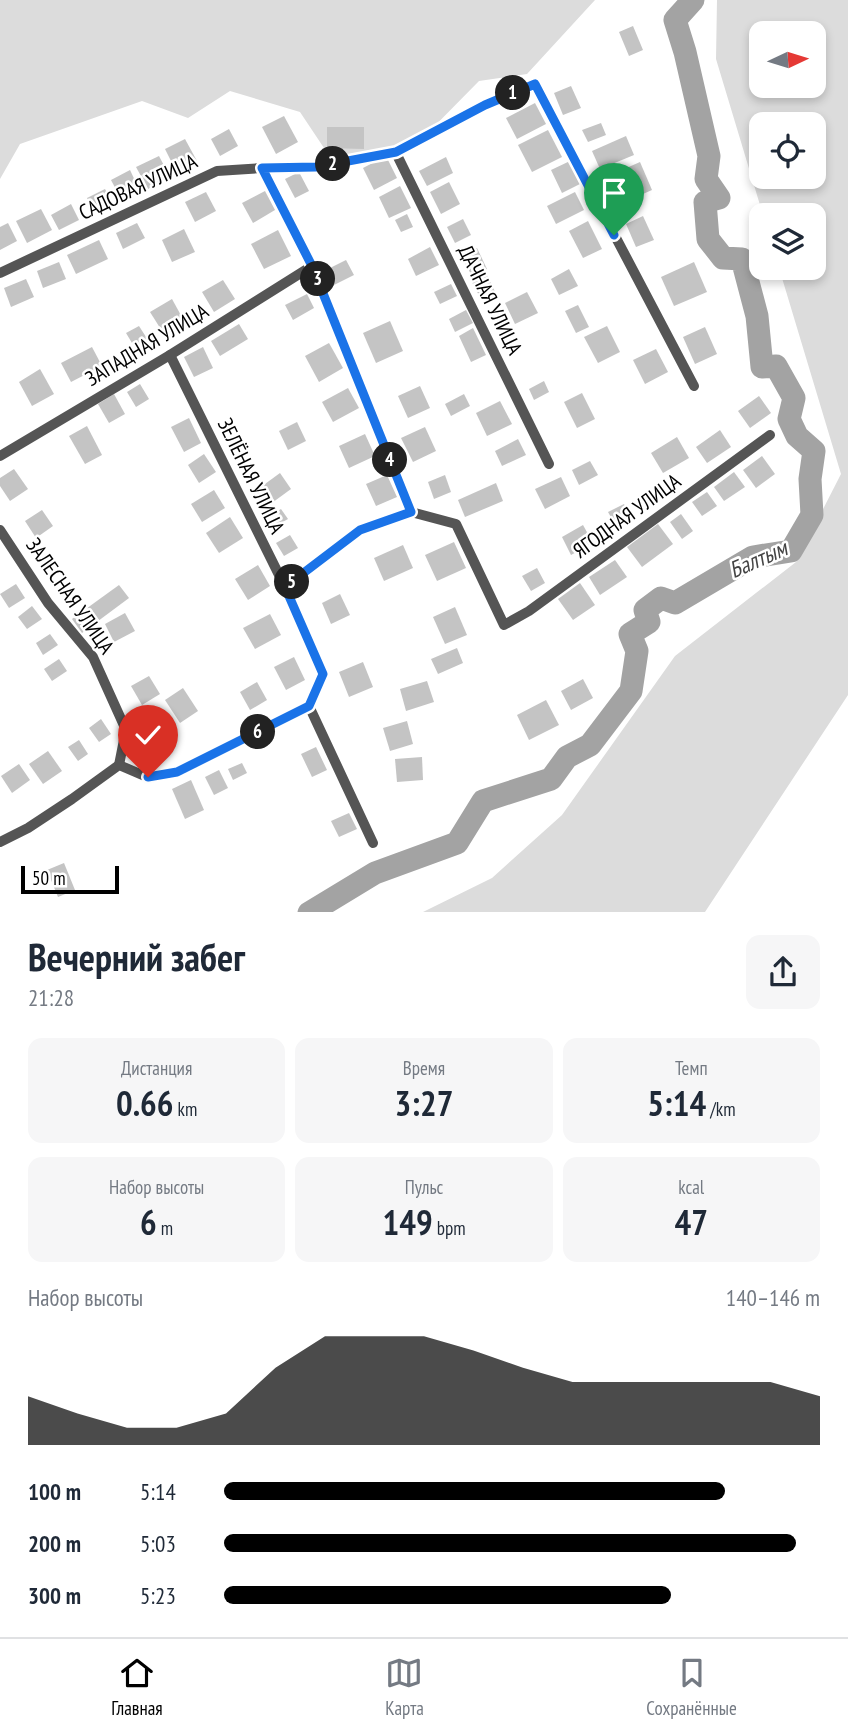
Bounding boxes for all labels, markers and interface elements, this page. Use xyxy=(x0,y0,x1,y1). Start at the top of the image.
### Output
north arrow xyxy=(749,21,826,98)
map controls xyxy=(749,21,826,280)
pin: 1 xyxy=(496,76,530,110)
text: 1 xyxy=(508,80,517,104)
button: locate xyxy=(749,112,826,189)
pin: 2 xyxy=(316,146,350,182)
street label: САДОВАЯ УЛИЦА xyxy=(74,147,201,226)
text: 2 xyxy=(328,151,337,175)
pin xyxy=(584,163,644,235)
icon: arrive xyxy=(595,174,633,212)
button: layers xyxy=(749,203,826,280)
street label: ДАЧНАЯ УЛИЦА xyxy=(452,240,529,359)
pin: 3 xyxy=(300,262,336,296)
text: 3 xyxy=(313,266,322,290)
street label: ЗАПАДНАЯ УЛИЦА xyxy=(80,297,213,392)
street label: ЗЕЛЁНАЯ УЛИЦА xyxy=(212,414,291,538)
pin: 4 xyxy=(372,442,408,477)
text: 4 xyxy=(385,447,394,471)
street label: ЯГОДНАЯ УЛИЦА xyxy=(568,467,686,564)
street label: ЗАЛЕСНАЯ УЛИЦА xyxy=(20,532,120,659)
water label: Балтым xyxy=(724,532,793,584)
pin: 5 xyxy=(274,564,310,600)
text: 5 xyxy=(287,569,296,593)
pin xyxy=(118,705,178,777)
pin: 6 xyxy=(240,714,276,750)
icon: check xyxy=(129,716,167,754)
text: 6 xyxy=(253,719,262,743)
scale bar xyxy=(21,864,119,895)
text: 50 m xyxy=(32,866,66,890)
text: Вечерний забег xyxy=(28,932,245,981)
button: share xyxy=(746,935,820,1009)
text: 21:28 xyxy=(28,983,74,1012)
text: Дистанция xyxy=(121,1056,192,1080)
text: Время xyxy=(403,1056,445,1080)
text: Темп xyxy=(675,1056,708,1080)
text: 0.66 xyxy=(116,1080,174,1126)
text: 3:27 xyxy=(395,1080,453,1126)
text: 5:14 xyxy=(647,1080,706,1126)
text: km xyxy=(174,1097,197,1121)
text: /km xyxy=(706,1097,736,1121)
text: Набор высоты xyxy=(109,1175,204,1199)
text: Пульс xyxy=(405,1175,443,1199)
text: kcal xyxy=(678,1175,704,1199)
text: 6 xyxy=(140,1199,157,1245)
text: 149 xyxy=(382,1199,433,1245)
text: 47 xyxy=(675,1199,708,1245)
text: m xyxy=(157,1216,173,1240)
text: bpm xyxy=(433,1216,466,1240)
text: Набор высоты xyxy=(28,1283,143,1312)
text: 140–146 m xyxy=(726,1283,820,1312)
text: 100 m xyxy=(28,1477,81,1506)
text: 5:14 xyxy=(140,1477,176,1506)
text: 200 m xyxy=(28,1529,81,1558)
text: 5:03 xyxy=(140,1529,176,1558)
text: 300 m xyxy=(28,1581,81,1610)
text: 5:23 xyxy=(140,1581,176,1610)
tab: Главная xyxy=(111,1654,163,1720)
tab: Карта xyxy=(385,1654,424,1720)
tab: Сохранённые xyxy=(646,1654,737,1720)

